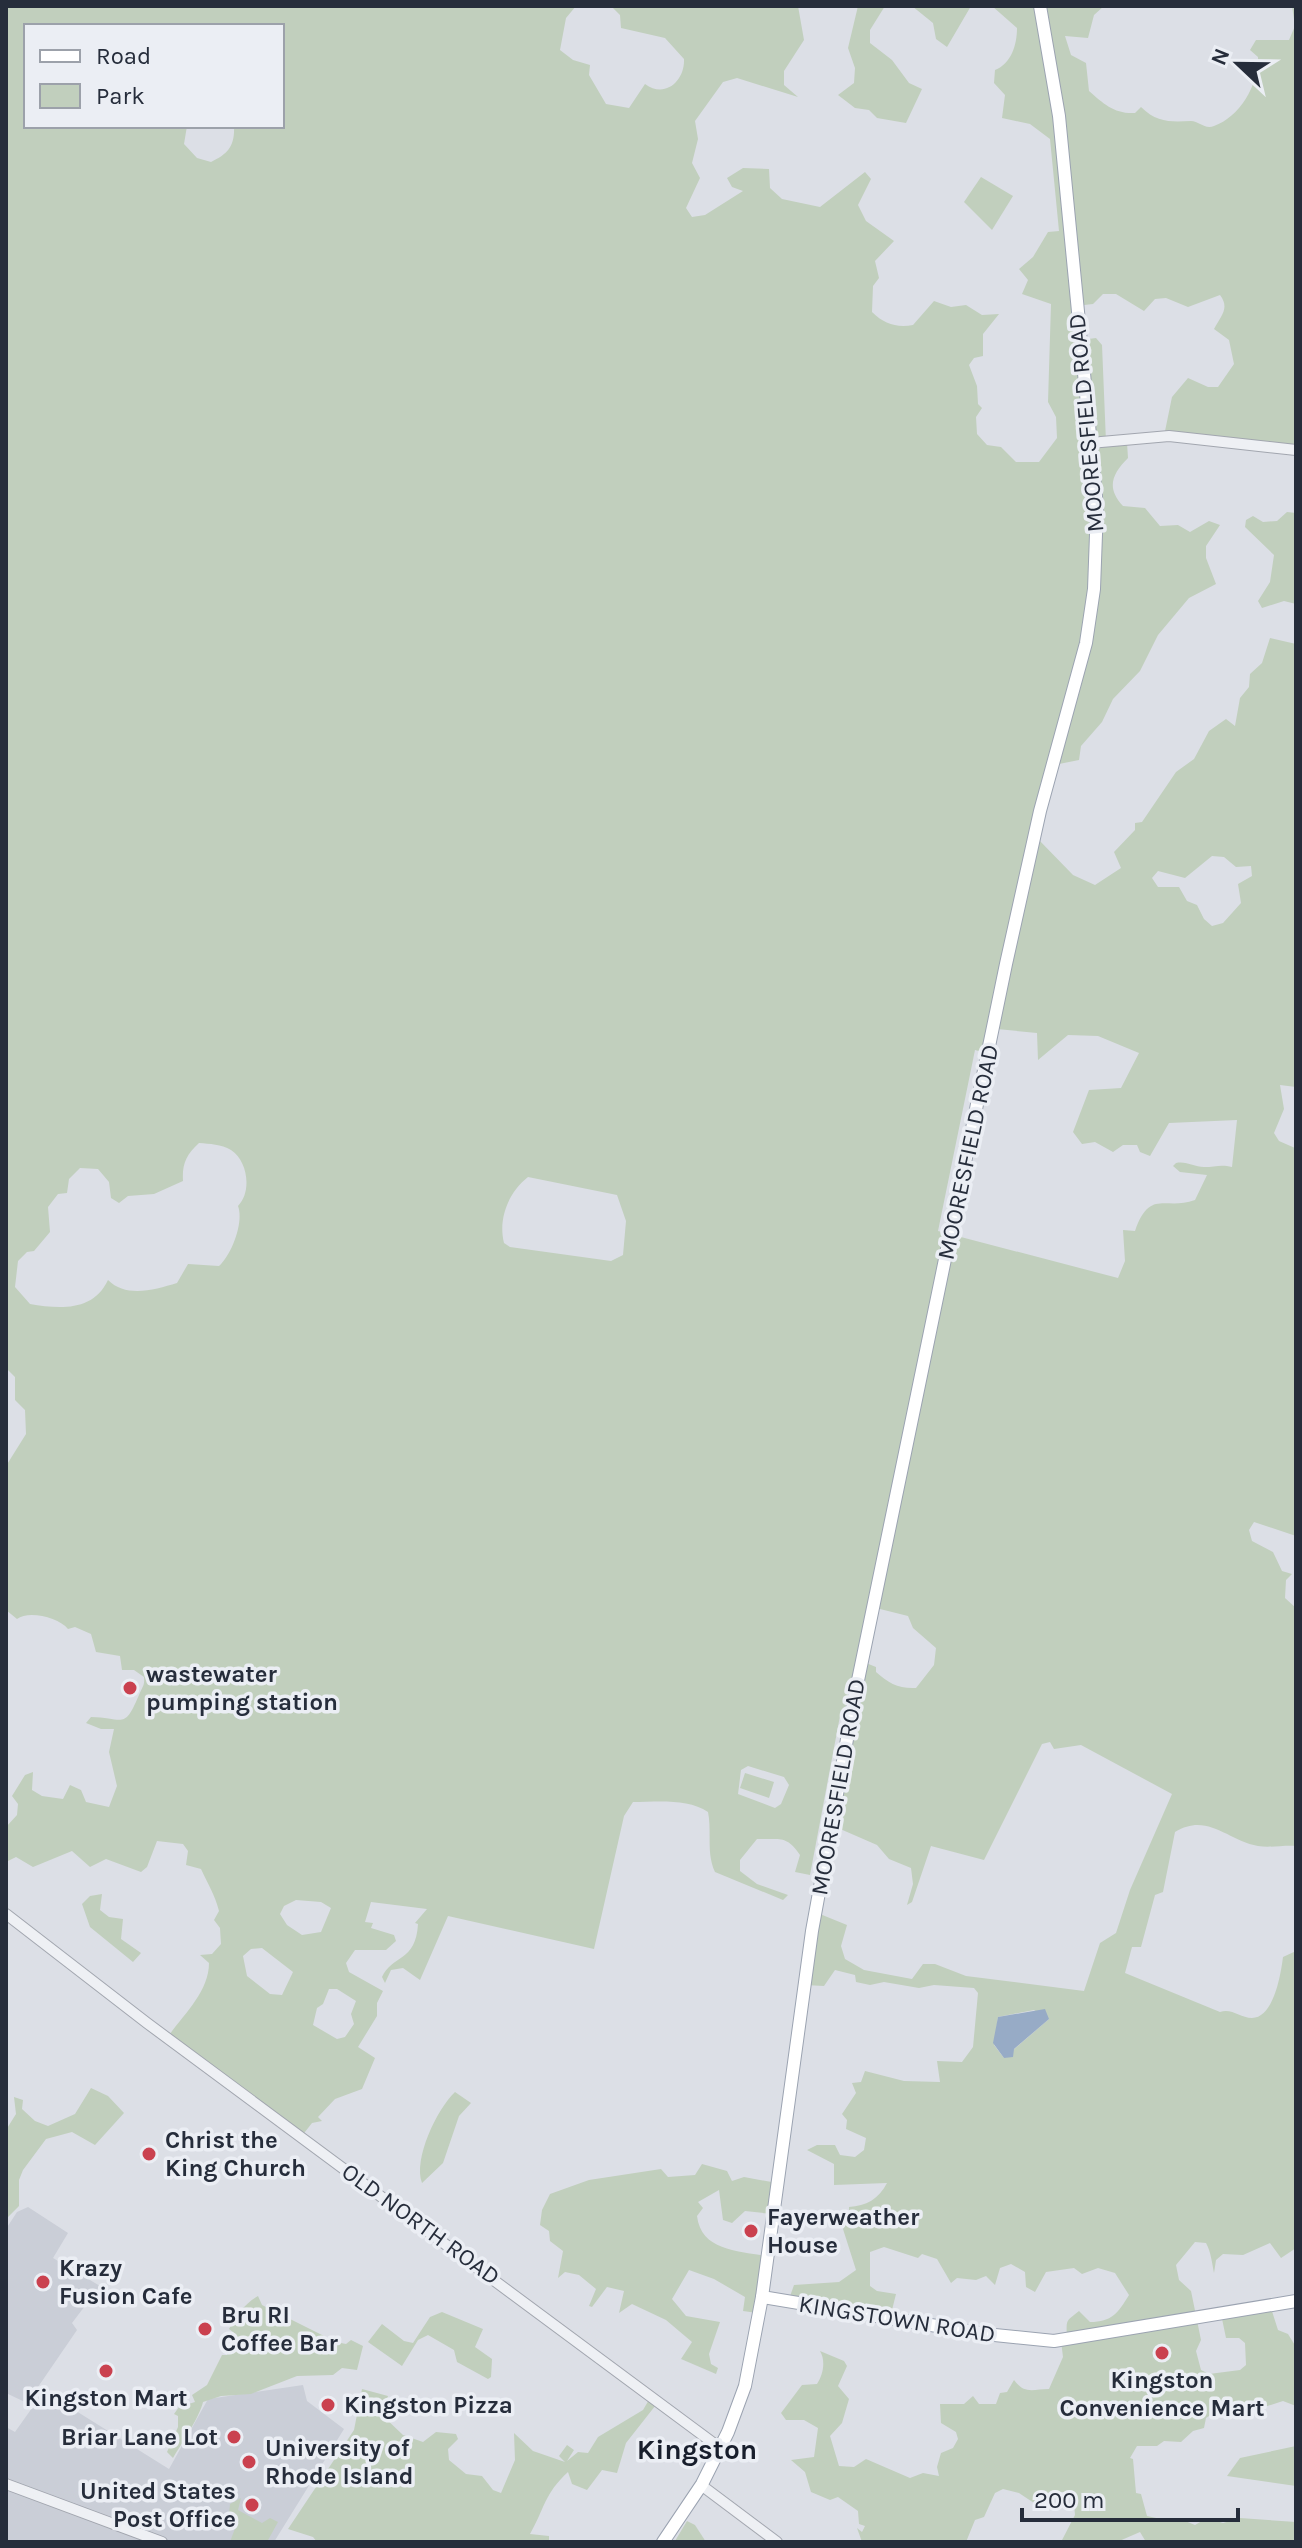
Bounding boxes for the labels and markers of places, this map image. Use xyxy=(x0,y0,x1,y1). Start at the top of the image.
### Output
place label: wastewater pumping station xyxy=(146,1660,338,1716)
marker: wastewater pumping station xyxy=(121,1679,139,1697)
place label: Christ the King Church xyxy=(165,2126,306,2182)
marker: Christ the King Church xyxy=(140,2145,158,2163)
place label: Fayerweather House xyxy=(767,2203,920,2259)
marker: Fayerweather House xyxy=(742,2222,760,2240)
place label: Krazy Fusion Cafe xyxy=(59,2254,193,2310)
marker: Krazy Fusion Cafe xyxy=(34,2273,52,2291)
place label: Bru RI Coffee Bar xyxy=(221,2301,339,2357)
marker: Bru RI Coffee Bar xyxy=(196,2320,214,2338)
marker: Kingston Convenience Mart xyxy=(1153,2344,1171,2362)
marker: Kingston Mart xyxy=(97,2362,115,2380)
place label: Kingston Convenience Mart xyxy=(1060,2366,1264,2422)
place label: Kingston Mart xyxy=(24,2384,188,2412)
place label: Kingston Pizza xyxy=(344,2391,513,2419)
marker: Kingston Pizza xyxy=(319,2396,337,2414)
place label: Briar Lane Lot xyxy=(61,2423,218,2451)
marker: Briar Lane Lot xyxy=(225,2428,243,2446)
place label: University of Rhode Island xyxy=(265,2434,414,2490)
marker: University of Rhode Island xyxy=(240,2453,258,2471)
place label: United States Post Office xyxy=(80,2477,236,2533)
marker: United States Post Office xyxy=(243,2496,261,2514)

